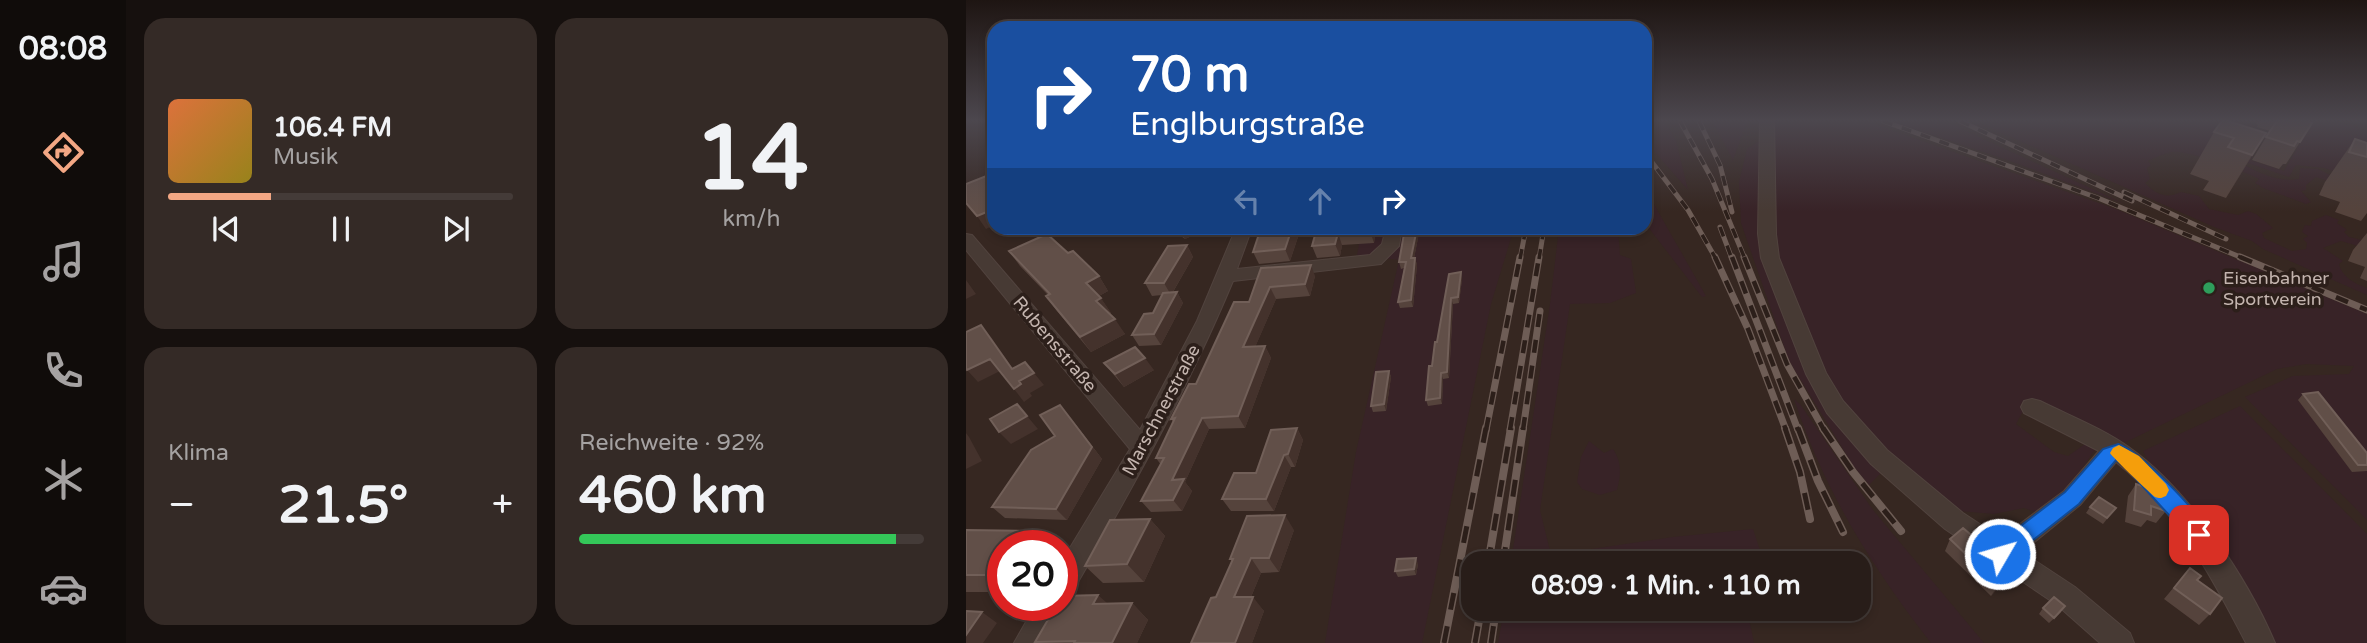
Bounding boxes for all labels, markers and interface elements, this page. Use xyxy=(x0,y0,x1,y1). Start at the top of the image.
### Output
text: 08:08 xyxy=(19,30,107,68)
text: 70 m xyxy=(1130,46,1249,105)
icon: right xyxy=(1015,49,1106,140)
text: 14 xyxy=(694,104,809,214)
text: Englburgstraße xyxy=(1130,106,1365,144)
text: 106.4 FM xyxy=(273,112,392,143)
icon: directions xyxy=(39,128,88,177)
text: Musik xyxy=(273,143,338,171)
icon: left xyxy=(1228,182,1266,220)
icon: ahead xyxy=(1301,182,1339,220)
icon: right xyxy=(1374,182,1412,220)
text: km/h xyxy=(723,205,780,233)
icon: previous xyxy=(207,210,245,248)
icon: pause xyxy=(322,210,360,248)
icon: next xyxy=(437,210,475,248)
icon: music xyxy=(39,237,88,286)
place label: Eisenbahner Sportverein xyxy=(2223,267,2329,310)
marker: Eisenbahner Sportverein xyxy=(2201,280,2217,296)
street label: Rubensstraße xyxy=(1008,292,1102,396)
street label: Marschnerstraße xyxy=(1117,341,1205,479)
icon: phone xyxy=(39,346,88,395)
text: Reichweite · 92% xyxy=(579,429,764,457)
text: Klima xyxy=(168,439,229,467)
icon: climate xyxy=(39,455,88,504)
text: 460 km xyxy=(579,464,767,527)
text: 21.5° xyxy=(278,474,408,537)
text: − xyxy=(168,482,195,528)
text: + xyxy=(492,482,513,528)
pin xyxy=(2169,505,2229,565)
icon: arrive xyxy=(2180,516,2218,554)
position arrow xyxy=(1963,517,2037,591)
speed limit sign: 20 xyxy=(987,530,1078,621)
icon: car xyxy=(39,564,88,613)
text: 08:09 · 1 Min. · 110 m xyxy=(1531,570,1801,601)

